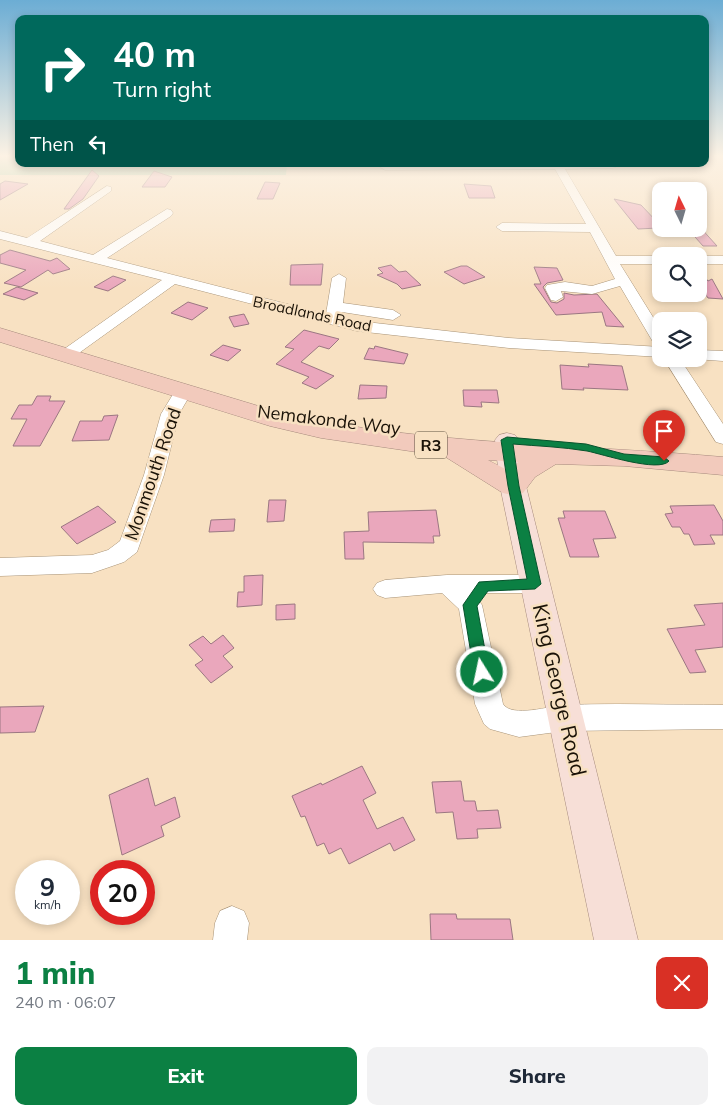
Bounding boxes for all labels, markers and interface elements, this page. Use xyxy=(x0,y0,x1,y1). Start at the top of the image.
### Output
text: 40 m xyxy=(113,32,196,76)
icon: right xyxy=(30,35,95,100)
text: Turn right xyxy=(113,75,211,103)
icon: left xyxy=(84,130,112,158)
text: Then xyxy=(30,132,74,156)
north arrow xyxy=(652,182,708,238)
map controls xyxy=(652,182,707,367)
button: search xyxy=(652,247,707,302)
street label: Broadlands Road xyxy=(251,292,373,335)
button: layers xyxy=(652,312,707,367)
street label: Nemakonde Way xyxy=(256,399,402,440)
street label: Monmouth Road xyxy=(119,405,186,543)
pin xyxy=(643,410,685,461)
icon: arrive xyxy=(650,417,678,445)
road number: R3 xyxy=(415,432,447,458)
street label: King George Road xyxy=(528,601,592,778)
position arrow xyxy=(455,645,507,697)
speed limit sign: 20 xyxy=(90,860,155,925)
text: 9 xyxy=(40,871,55,902)
text: km/h xyxy=(34,897,61,912)
text: 1 min xyxy=(15,954,95,992)
button: close xyxy=(656,957,708,1009)
text: 240 m · 06:07 xyxy=(15,992,116,1012)
button: Exit xyxy=(15,1047,357,1105)
button: Share xyxy=(367,1047,708,1105)

